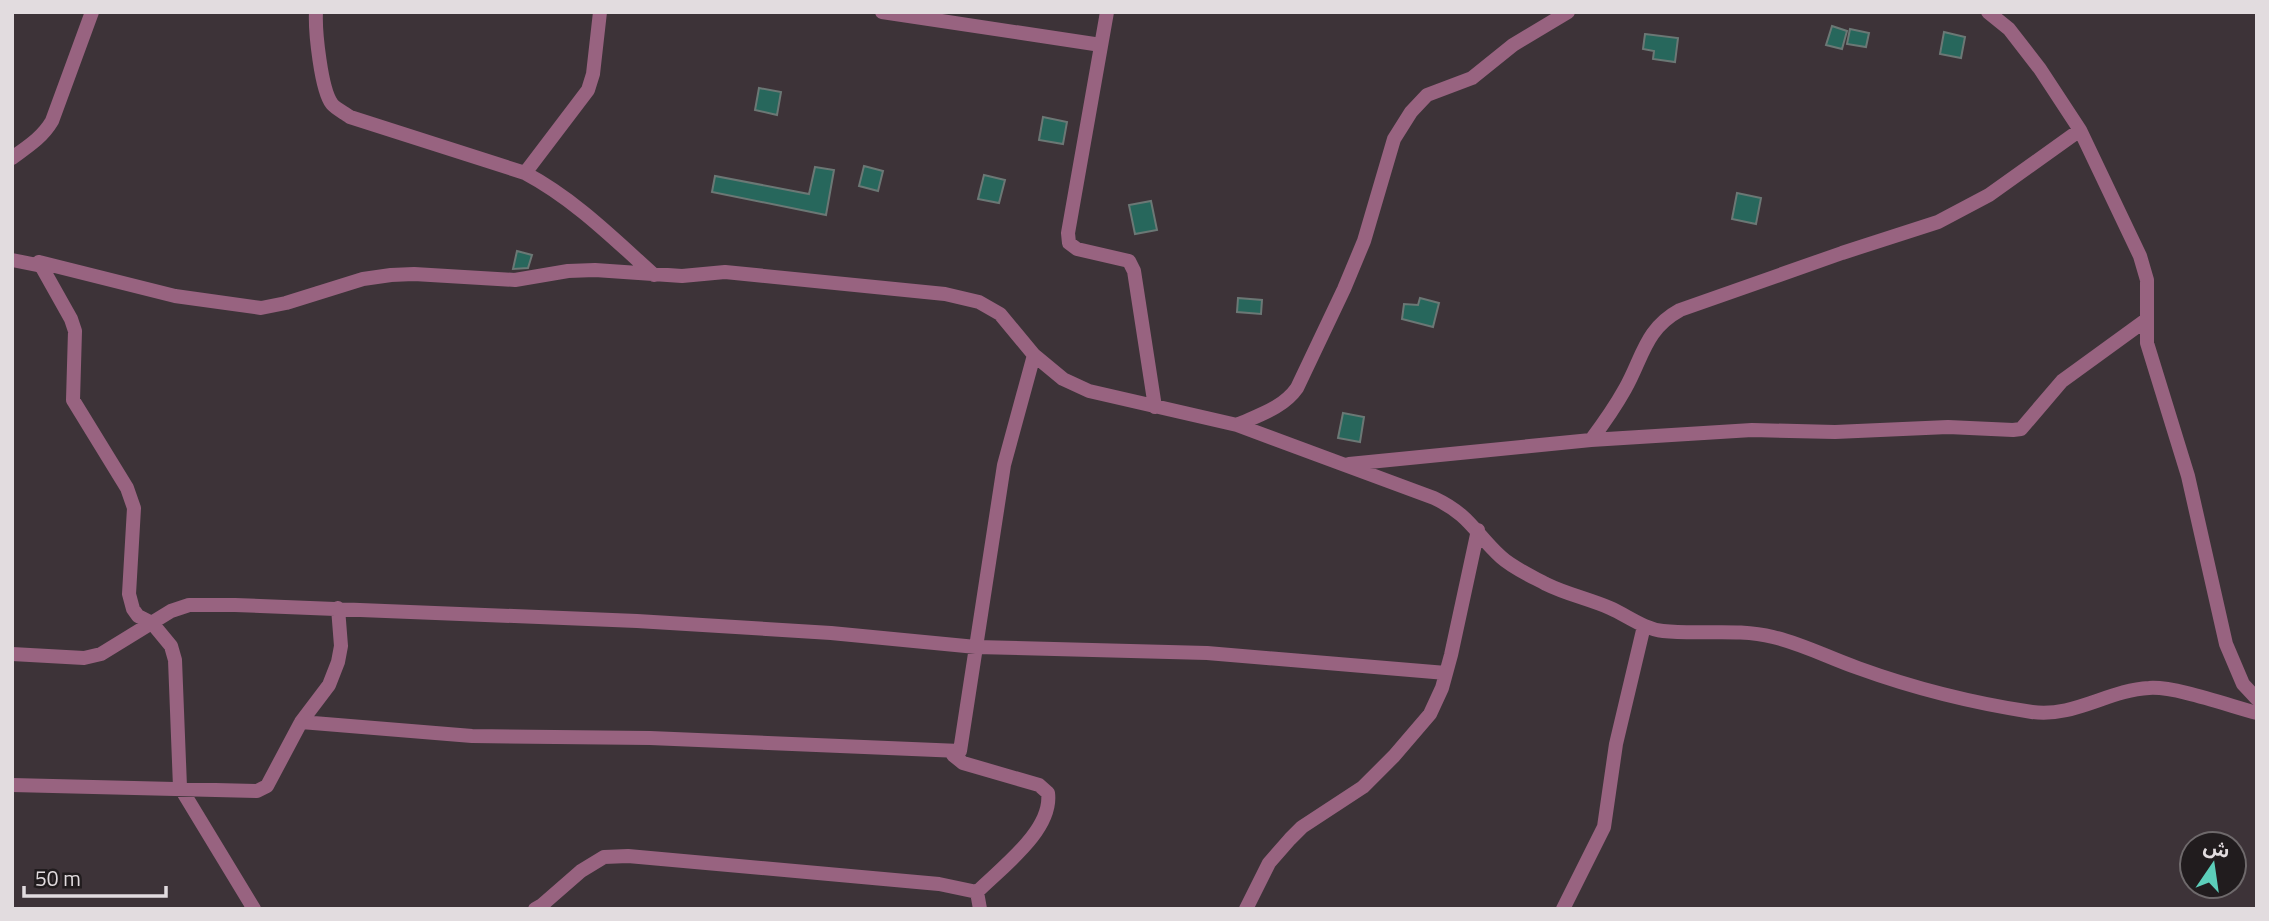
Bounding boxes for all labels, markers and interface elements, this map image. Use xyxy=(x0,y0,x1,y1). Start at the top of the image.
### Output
north arrow xyxy=(2178,830,2248,900)
text: ش xyxy=(2201,831,2233,865)
scale bar xyxy=(24,855,166,899)
text: 50 m xyxy=(35,862,81,894)

